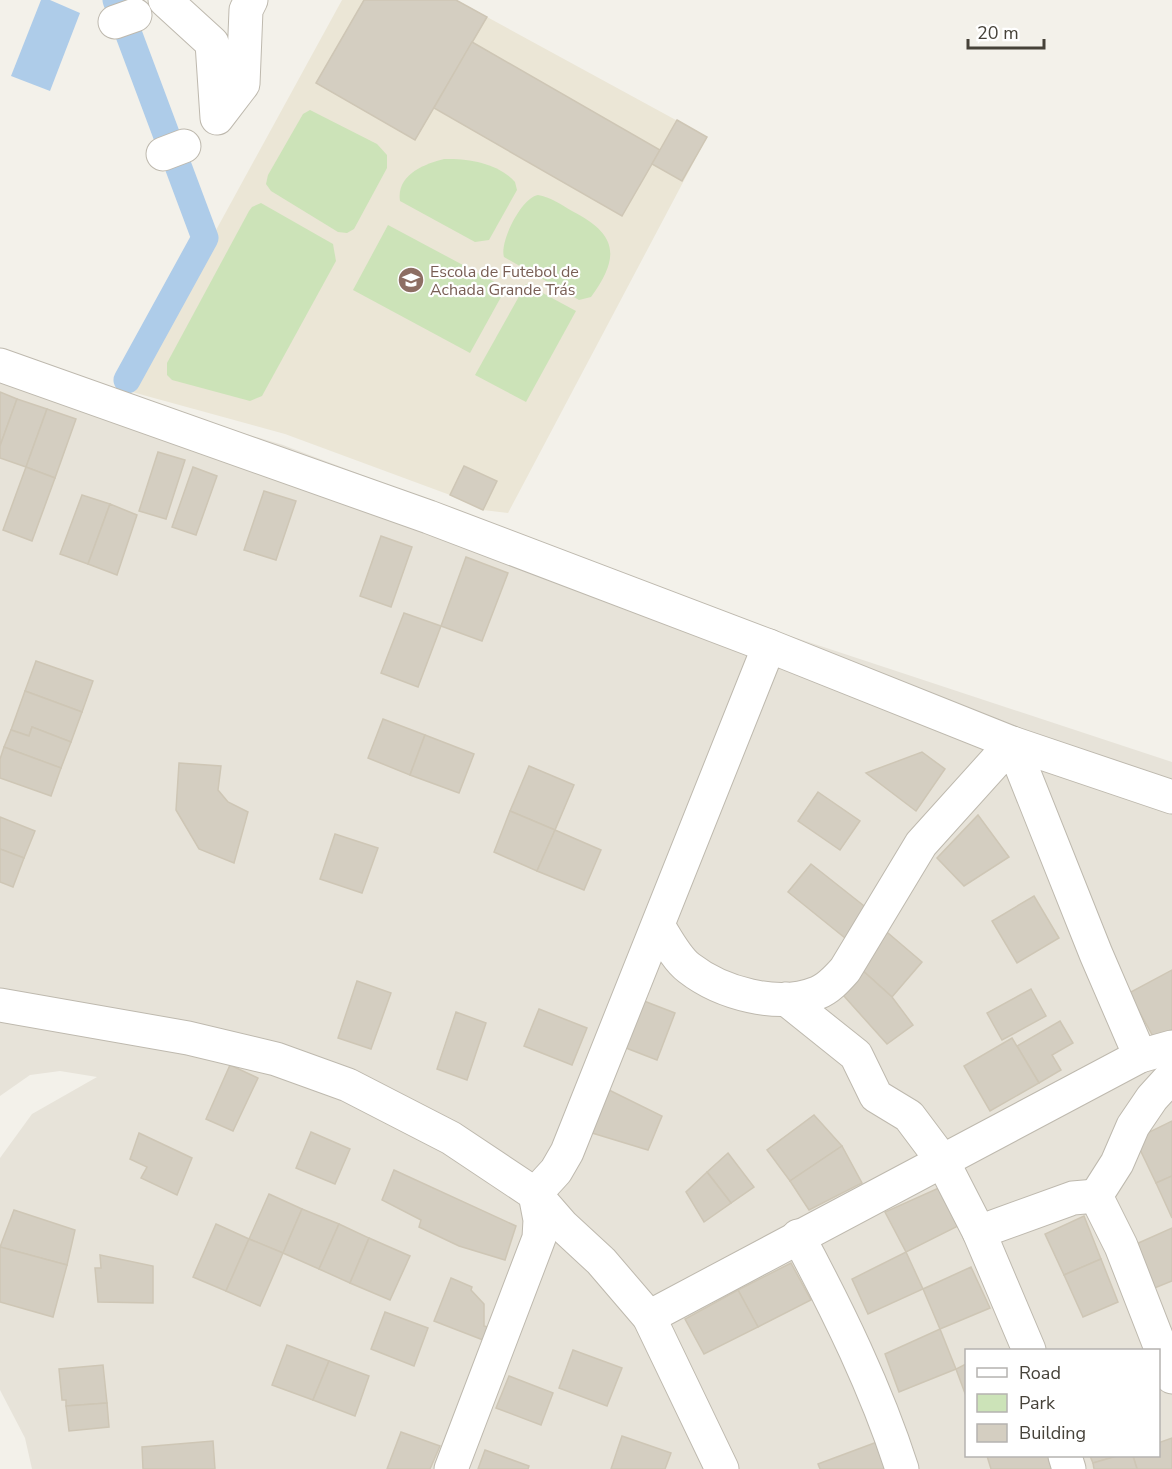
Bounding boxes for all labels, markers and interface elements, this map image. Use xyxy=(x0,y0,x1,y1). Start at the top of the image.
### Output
scale bar xyxy=(968,12,1044,50)
text: 20 m xyxy=(977,21,1019,45)
place label: Escola de Futebol de Achada Grande Trás xyxy=(430,261,579,301)
school or university icon: Escola de Futebol de Achada Grande Trás xyxy=(396,265,426,295)
legend xyxy=(965,1349,1160,1457)
text: Road xyxy=(1019,1361,1061,1385)
text: Park xyxy=(1019,1391,1056,1415)
text: Building xyxy=(1019,1421,1086,1445)

